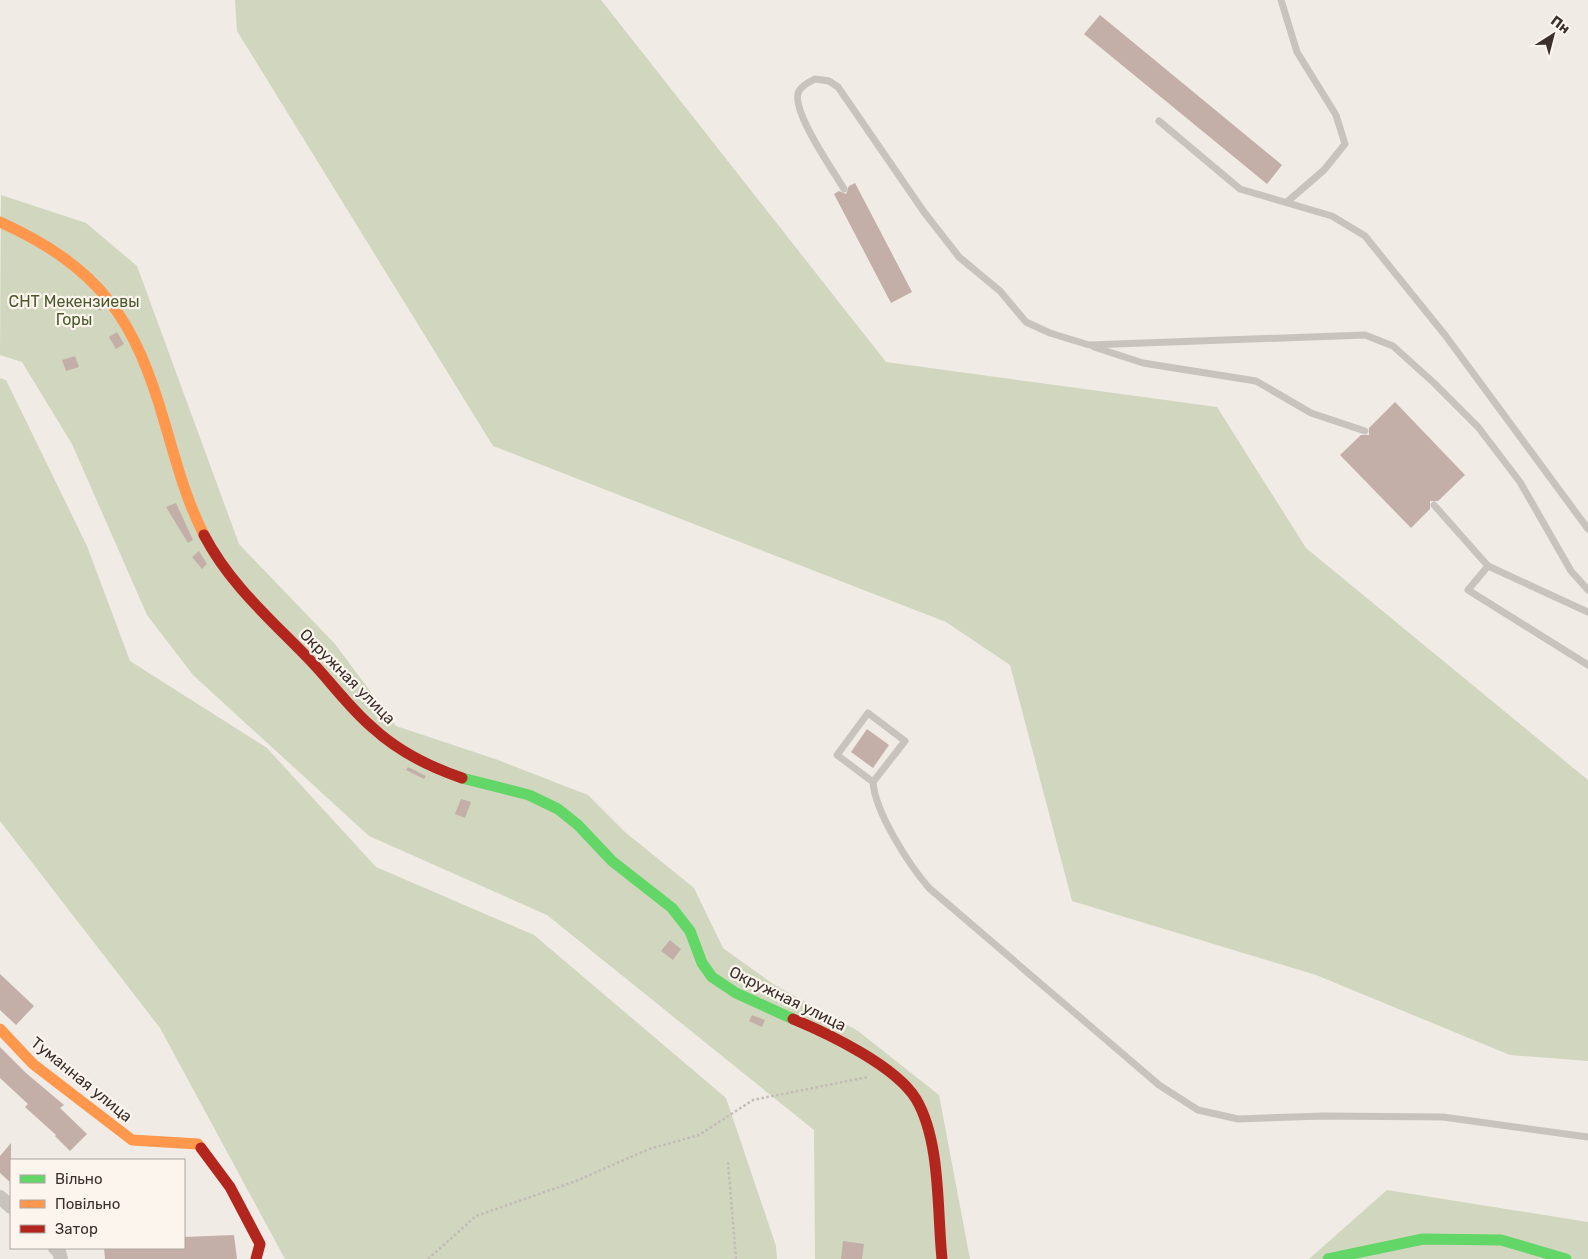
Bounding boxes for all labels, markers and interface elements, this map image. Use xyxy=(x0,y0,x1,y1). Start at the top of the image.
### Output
north arrow xyxy=(1528,10,1578,60)
text: Пн xyxy=(1548,12,1573,37)
park label: СНТ Мекензиевы Горы xyxy=(8,292,140,329)
street label: Окружная улица xyxy=(296,625,399,728)
street label: Окружная улица xyxy=(726,962,849,1035)
street label: Туманная улица xyxy=(27,1033,136,1126)
legend xyxy=(10,1159,185,1249)
text: Вільно xyxy=(55,1170,103,1188)
text: Повільно xyxy=(55,1195,120,1213)
text: Затор xyxy=(55,1220,98,1238)

